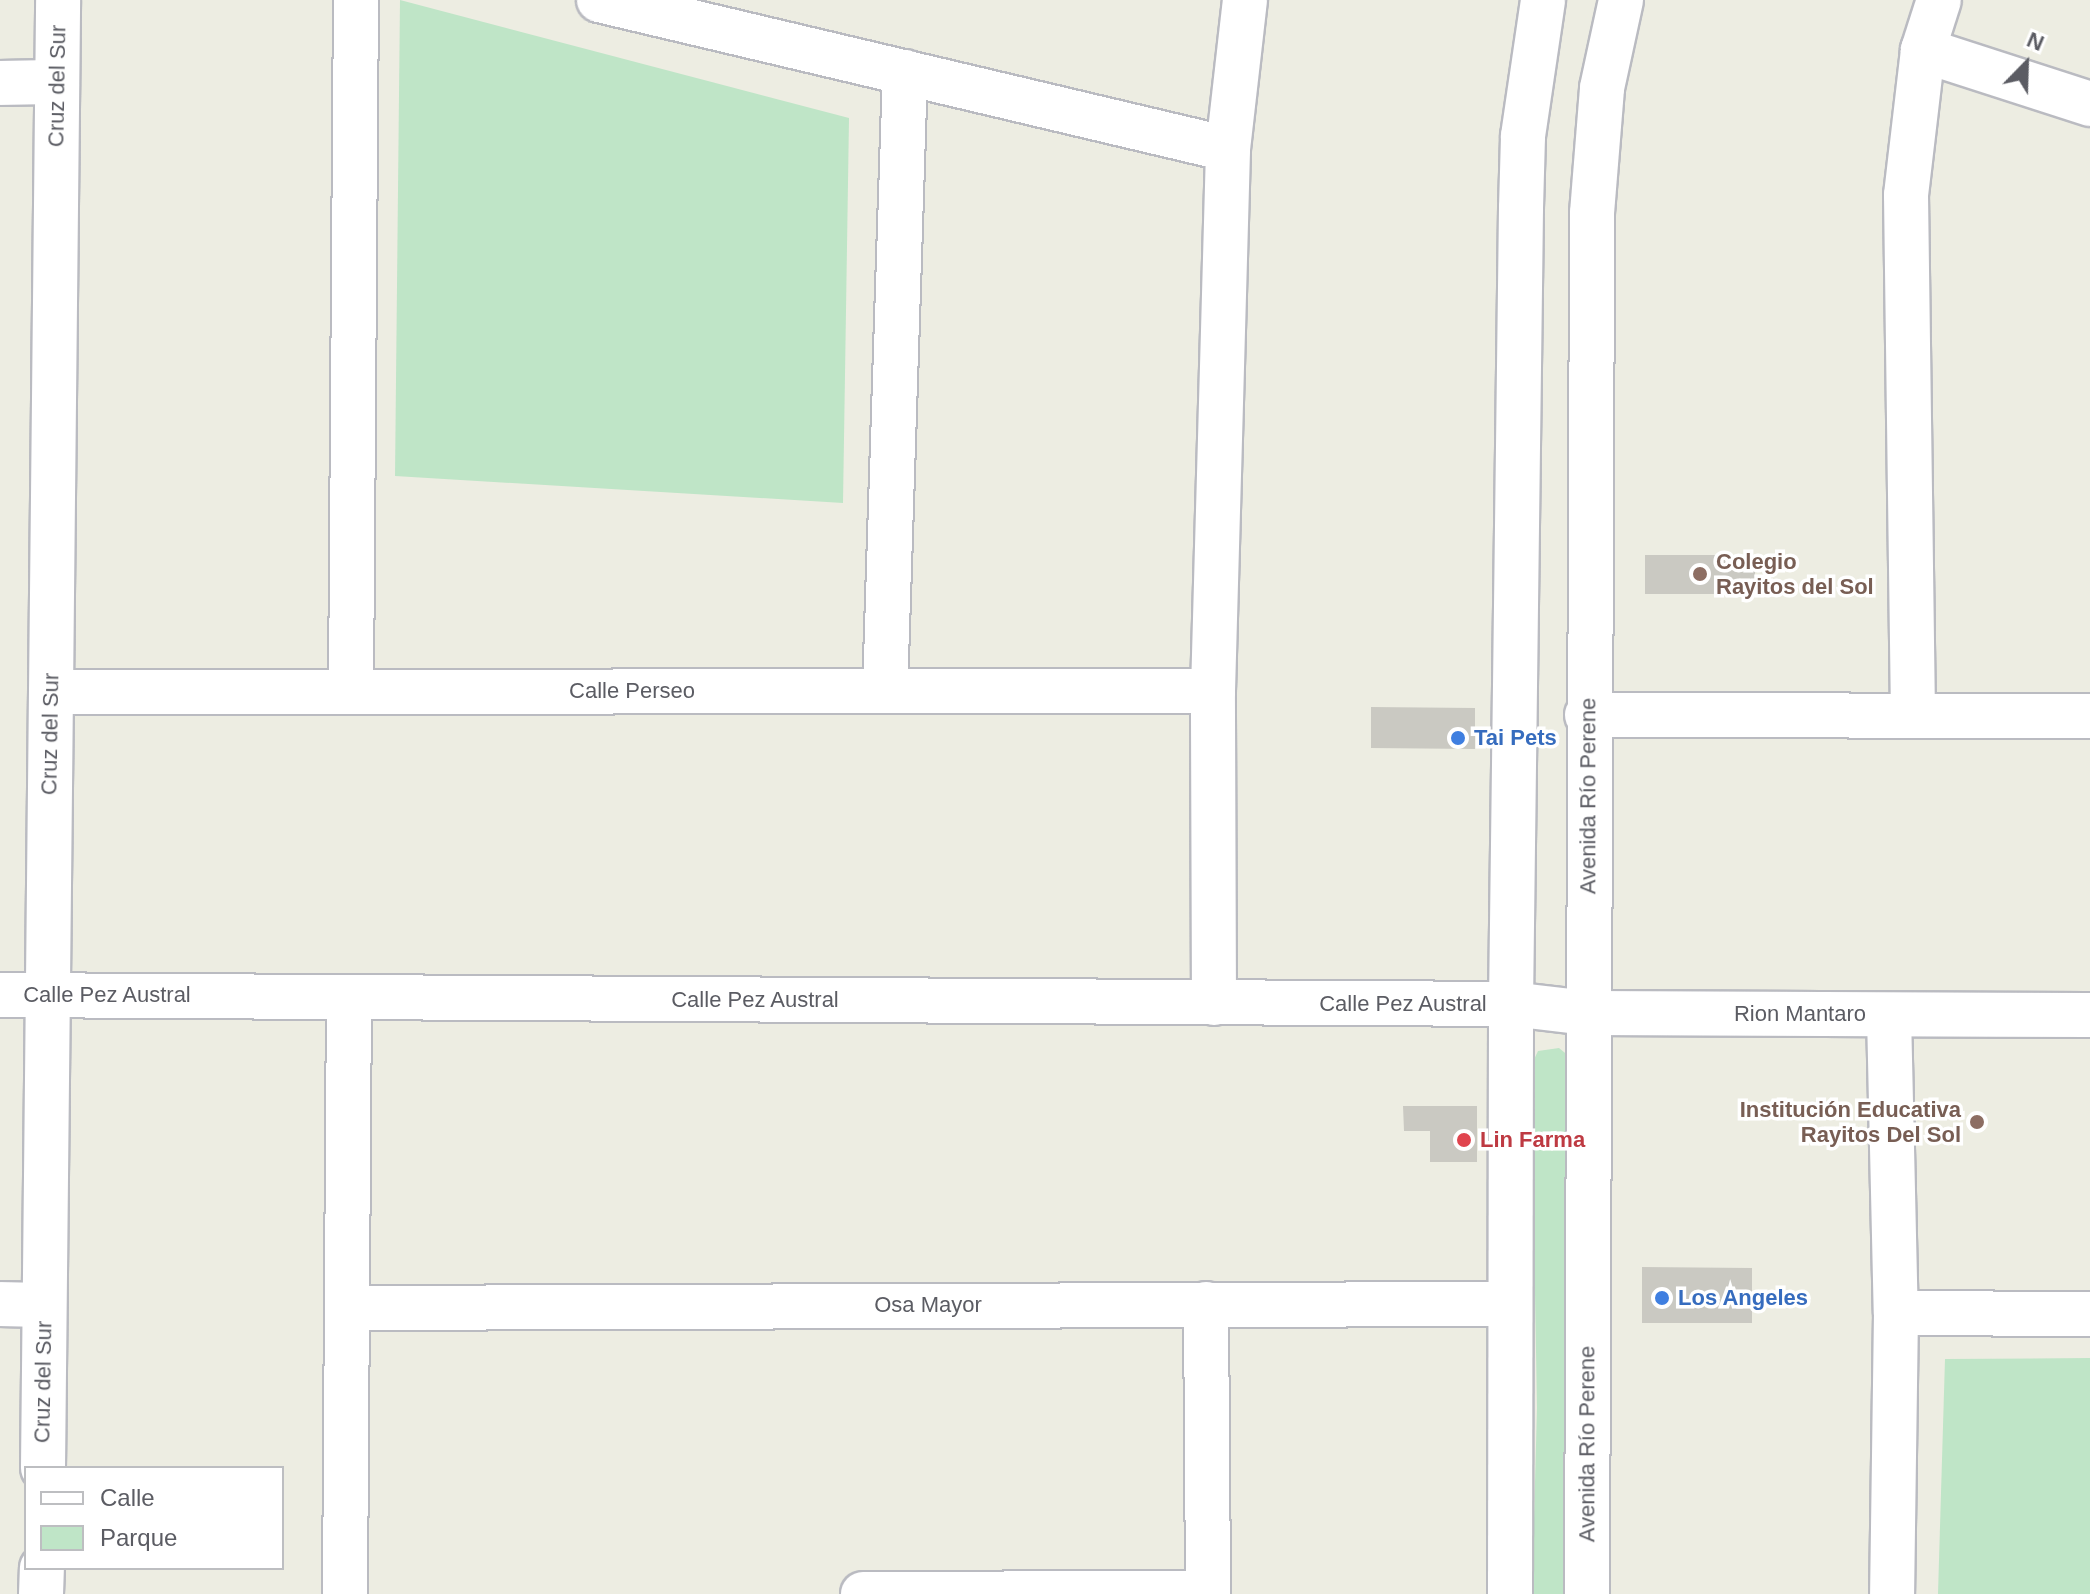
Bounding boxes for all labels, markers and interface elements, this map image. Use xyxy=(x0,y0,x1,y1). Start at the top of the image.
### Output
north arrow xyxy=(1986,24,2066,104)
street label: Cruz del Sur xyxy=(43,25,71,147)
text: N xyxy=(2023,27,2048,56)
place label: Colegio Rayitos del Sol xyxy=(1716,548,1874,600)
marker: Colegio Rayitos del Sol xyxy=(1691,565,1709,583)
street label: Cruz del Sur xyxy=(36,673,64,795)
street label: Calle Perseo xyxy=(569,678,695,704)
street label: Avenida Río Perene xyxy=(1575,698,1601,894)
place label: Tai Pets xyxy=(1474,725,1557,751)
marker: Tai Pets xyxy=(1449,729,1467,747)
street label: Calle Pez Austral xyxy=(23,982,191,1008)
street label: Calle Pez Austral xyxy=(671,987,839,1013)
street label: Calle Pez Austral xyxy=(1319,991,1487,1017)
street label: Rion Mantaro xyxy=(1734,1001,1866,1027)
place label: Institución Educativa Rayitos Del Sol xyxy=(1740,1096,1961,1148)
marker: Institución Educativa Rayitos Del Sol xyxy=(1968,1113,1986,1131)
place label: Lin Farma xyxy=(1480,1127,1585,1153)
marker: Lin Farma xyxy=(1455,1131,1473,1149)
place label: Los Angeles xyxy=(1678,1285,1809,1311)
marker: Los Angeles xyxy=(1653,1289,1671,1307)
street label: Osa Mayor xyxy=(874,1292,982,1318)
street label: Cruz del Sur xyxy=(29,1321,57,1443)
street label: Avenida Río Perene xyxy=(1574,1346,1600,1542)
legend xyxy=(24,1466,284,1570)
text: Calle xyxy=(100,1484,155,1511)
text: Parque xyxy=(100,1524,177,1551)

